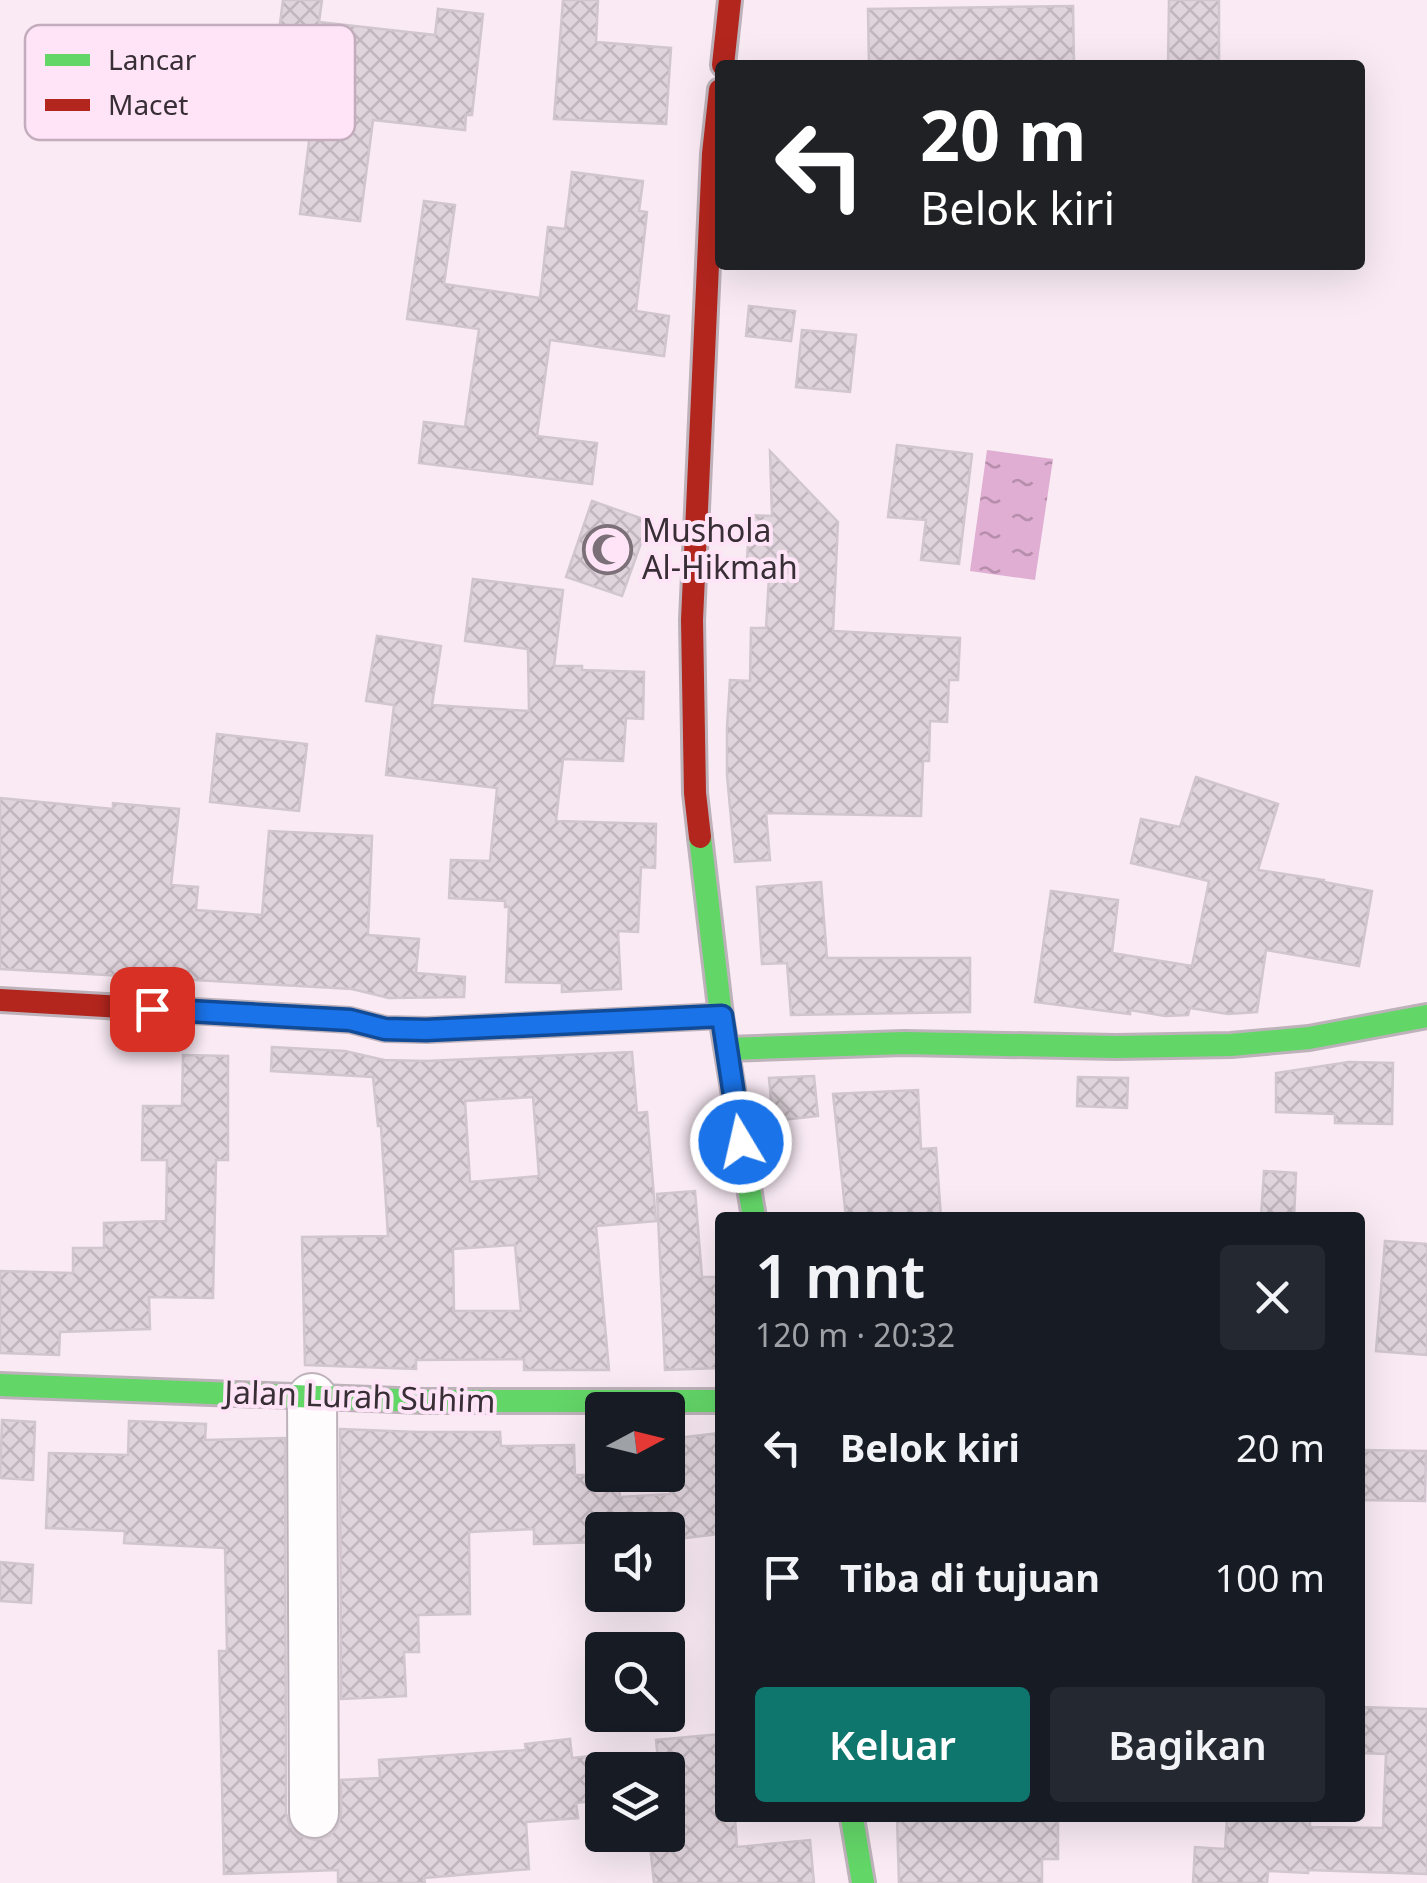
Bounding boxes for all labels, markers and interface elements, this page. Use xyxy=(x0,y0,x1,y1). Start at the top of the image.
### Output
legend xyxy=(25,25,355,140)
text: Lancar xyxy=(108,40,197,78)
text: Macet xyxy=(108,85,188,123)
text: 20 m xyxy=(920,86,1087,182)
icon: left xyxy=(755,100,885,230)
text: Belok kiri xyxy=(920,177,1115,238)
place label: Mushola Al-Hikmah xyxy=(642,508,798,588)
mosque icon: Mushola Al-Hikmah xyxy=(581,523,633,575)
pin xyxy=(110,967,195,1052)
icon: arrive xyxy=(125,982,180,1037)
position arrow xyxy=(689,1090,793,1194)
text: 1 mnt xyxy=(755,1234,925,1316)
button: close xyxy=(1220,1245,1325,1350)
text: 120 m · 20:32 xyxy=(755,1313,955,1356)
street label: Jalan Lurah Suhim xyxy=(221,1369,496,1422)
north arrow xyxy=(585,1392,685,1492)
map controls xyxy=(585,1392,685,1852)
icon: left xyxy=(755,1420,810,1475)
text: Belok kiri xyxy=(840,1421,1020,1473)
text: 20 m xyxy=(1236,1421,1325,1473)
button: sound xyxy=(585,1512,685,1612)
icon: arrive xyxy=(755,1550,810,1605)
text: Tiba di tujuan xyxy=(840,1551,1100,1603)
text: 100 m xyxy=(1214,1551,1325,1603)
button: search xyxy=(585,1632,685,1732)
button: Keluar xyxy=(755,1687,1030,1802)
button: Bagikan xyxy=(1050,1687,1325,1802)
button: layers xyxy=(585,1752,685,1852)

